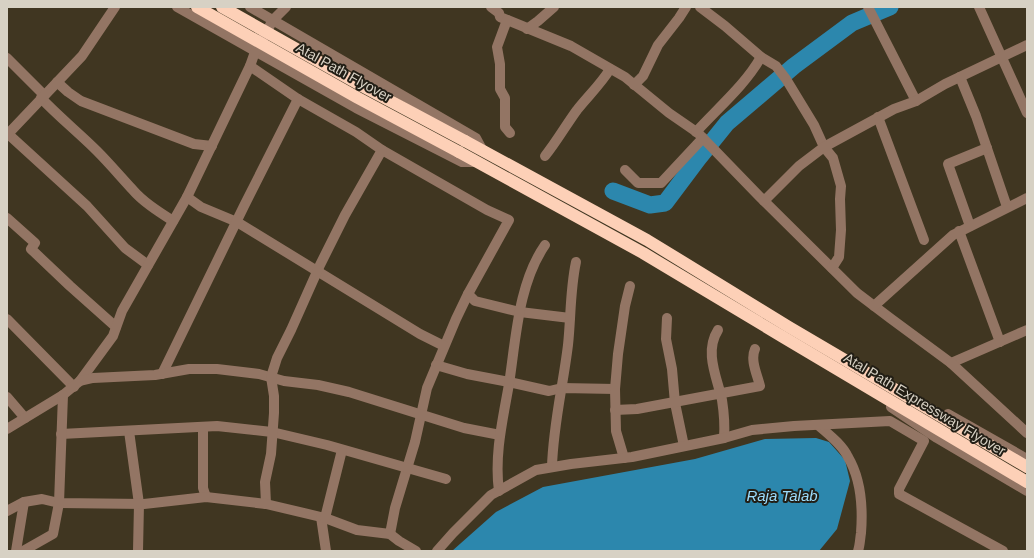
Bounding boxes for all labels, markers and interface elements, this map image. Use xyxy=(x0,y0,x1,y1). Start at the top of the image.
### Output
street label: Atal Path Flyover xyxy=(294,39,395,105)
street label: Atal Path Expressway Flyover xyxy=(841,349,1009,459)
water label: Raja Talab xyxy=(746,487,818,504)

